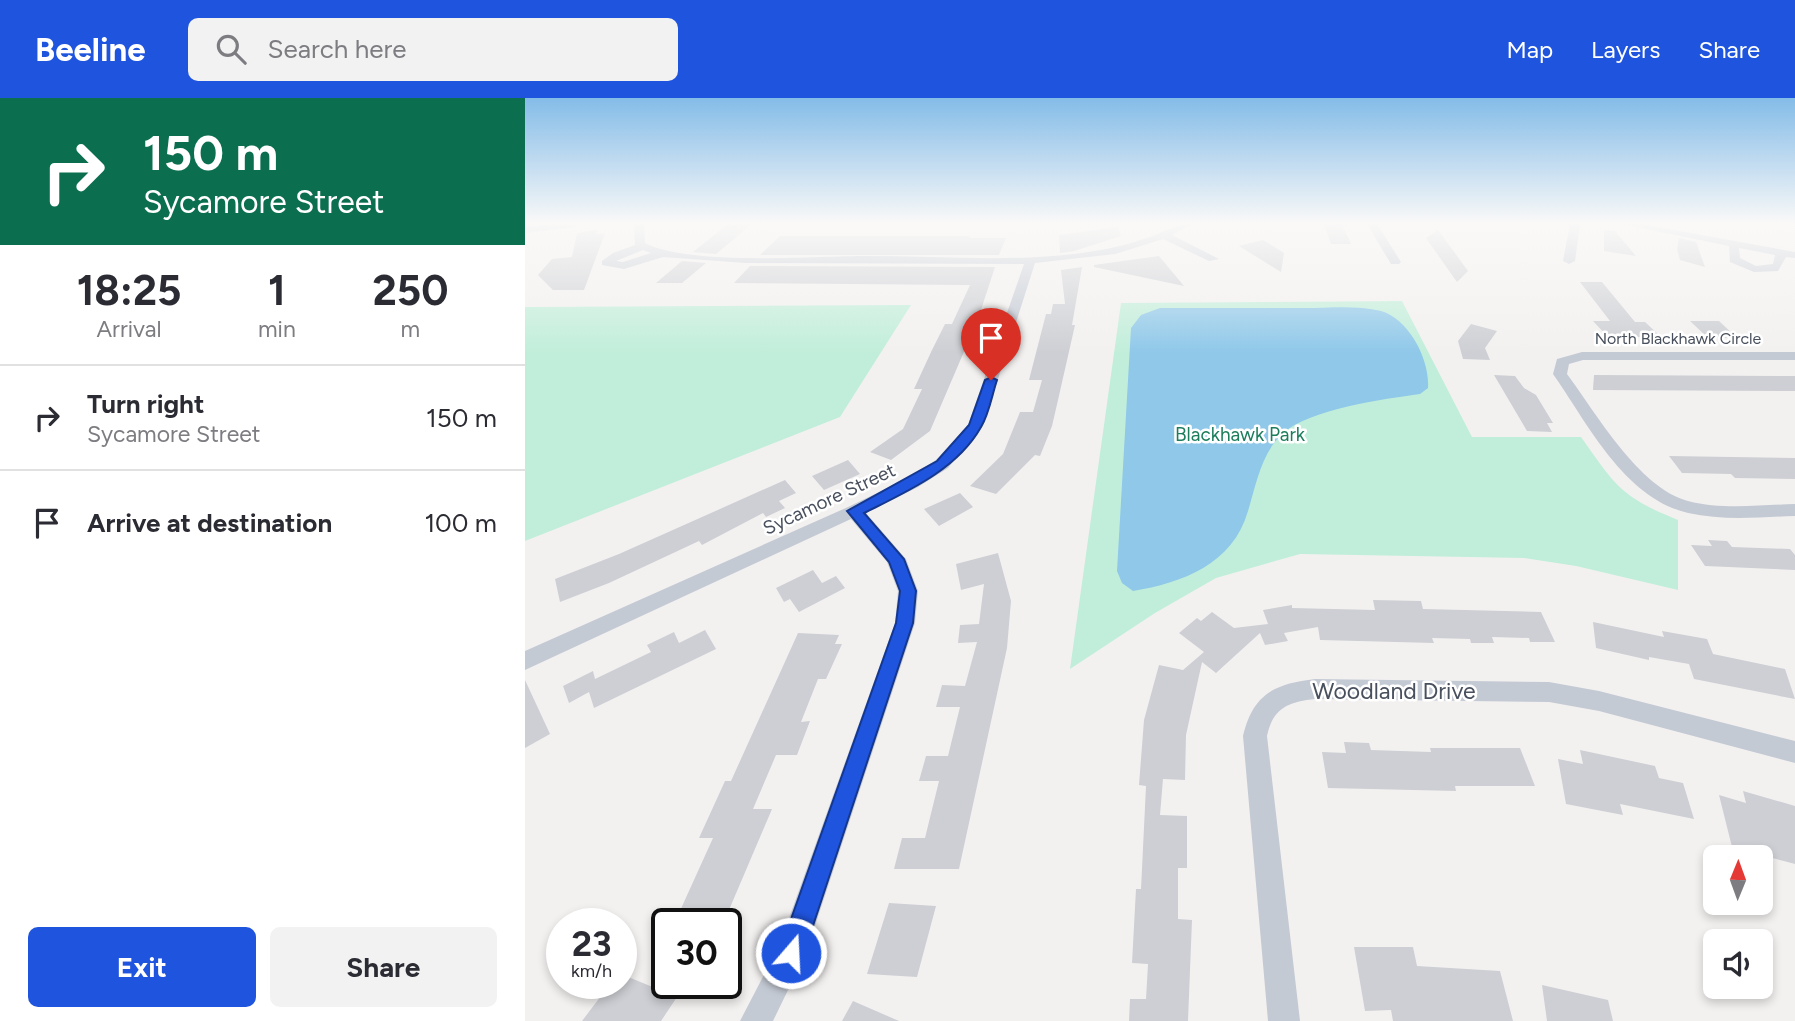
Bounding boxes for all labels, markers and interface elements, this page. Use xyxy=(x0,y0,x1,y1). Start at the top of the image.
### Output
search box xyxy=(188,18,678,81)
text: Beeline xyxy=(35,30,146,69)
icon: search xyxy=(212,30,250,68)
text: Search here xyxy=(268,33,406,65)
text: Map xyxy=(1506,35,1553,64)
text: Layers xyxy=(1591,35,1660,64)
text: Share xyxy=(1698,35,1760,64)
text: 150 m xyxy=(143,123,278,182)
icon: right xyxy=(28,126,119,217)
text: Sycamore Street xyxy=(143,183,384,221)
text: 18:25 xyxy=(77,265,181,316)
text: 1 xyxy=(268,265,286,316)
text: 250 xyxy=(372,265,448,316)
pin xyxy=(961,308,1021,380)
text: Arrival xyxy=(97,315,161,343)
text: min xyxy=(258,315,296,343)
text: m xyxy=(401,315,420,343)
icon: arrive xyxy=(972,319,1010,357)
street label: North Blackhawk Circle xyxy=(1595,329,1762,348)
text: Turn right xyxy=(87,388,204,420)
icon: right xyxy=(28,399,66,437)
text: 150 m xyxy=(426,402,497,434)
text: Sycamore Street xyxy=(87,420,260,448)
park label: Blackhawk Park xyxy=(1175,423,1306,446)
street label: Sycamore Street xyxy=(759,458,899,540)
icon: arrive xyxy=(28,504,66,542)
text: Arrive at destination xyxy=(87,507,332,539)
text: 100 m xyxy=(424,507,497,539)
street label: Woodland Drive xyxy=(1312,677,1476,705)
north arrow xyxy=(1703,845,1773,915)
map controls xyxy=(1703,845,1773,999)
speed limit sign: 30 xyxy=(651,908,742,999)
position arrow xyxy=(754,916,828,990)
text: 23 xyxy=(572,923,611,965)
button: Exit xyxy=(28,927,256,1007)
button: Share xyxy=(270,927,497,1007)
button: sound xyxy=(1703,929,1773,999)
text: km/h xyxy=(571,960,612,982)

